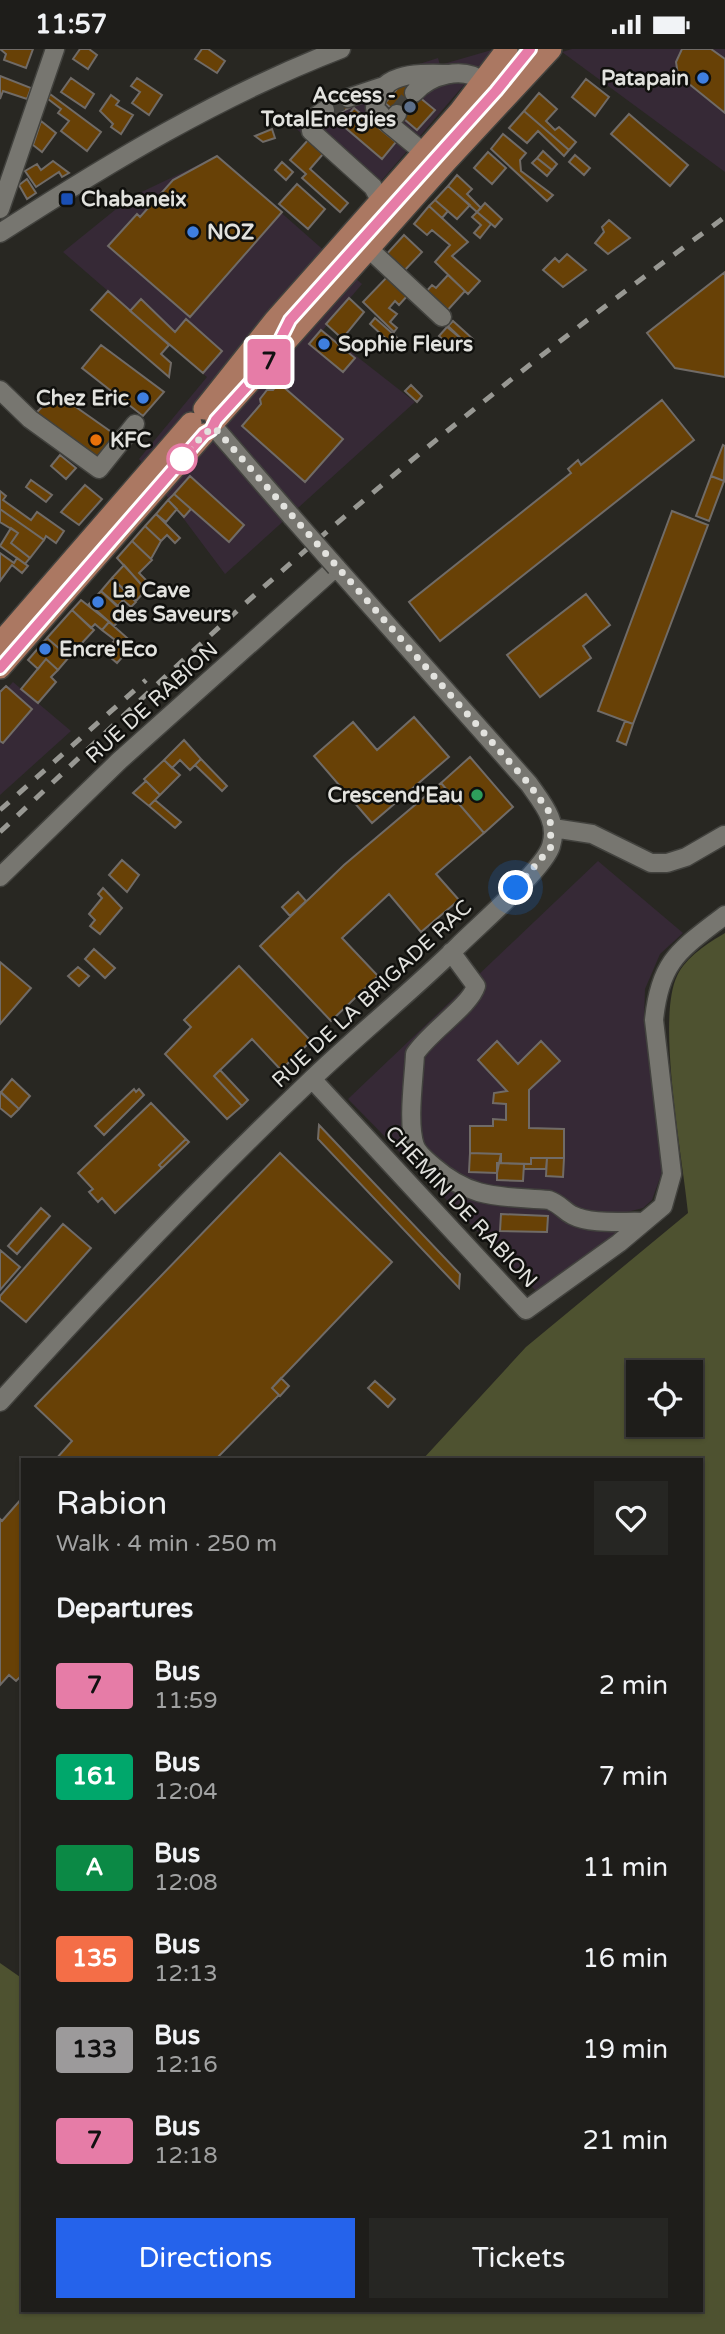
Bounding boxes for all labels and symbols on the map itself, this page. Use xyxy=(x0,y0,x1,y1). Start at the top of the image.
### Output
place label: Patapain xyxy=(601,66,689,91)
marker: Patapain xyxy=(695,70,711,86)
place label: Access - TotalEnergies xyxy=(260,83,396,132)
marker: Access - TotalEnergies xyxy=(402,99,418,115)
place label: Chabaneix xyxy=(81,187,187,212)
marker: Chabaneix xyxy=(59,191,75,207)
place label: NOZ xyxy=(207,220,254,245)
marker: NOZ xyxy=(185,224,201,240)
place label: Sophie Fleurs xyxy=(338,332,473,357)
marker: Sophie Fleurs xyxy=(316,336,332,352)
line badge: 7 xyxy=(246,339,292,385)
place label: Chez Eric xyxy=(36,386,129,411)
marker: Chez Eric xyxy=(135,390,151,406)
place label: KFC xyxy=(110,428,151,453)
marker: KFC xyxy=(88,432,104,448)
unlabelled marker xyxy=(167,444,197,474)
place label: La Cave des Saveurs xyxy=(112,578,231,627)
marker: La Cave des Saveurs xyxy=(90,594,106,610)
place label: Encre'Eco xyxy=(59,637,158,662)
street label: RUE DE RABION xyxy=(81,637,223,769)
marker: Encre'Eco xyxy=(37,641,53,657)
place label: Crescend'Eau xyxy=(327,783,463,808)
marker: Crescend'Eau xyxy=(469,787,485,803)
your location xyxy=(498,870,533,905)
street label: RUE DE LA BRIGADE RAC xyxy=(267,895,477,1093)
street label: CHEMIN DE RABION xyxy=(380,1121,542,1293)

